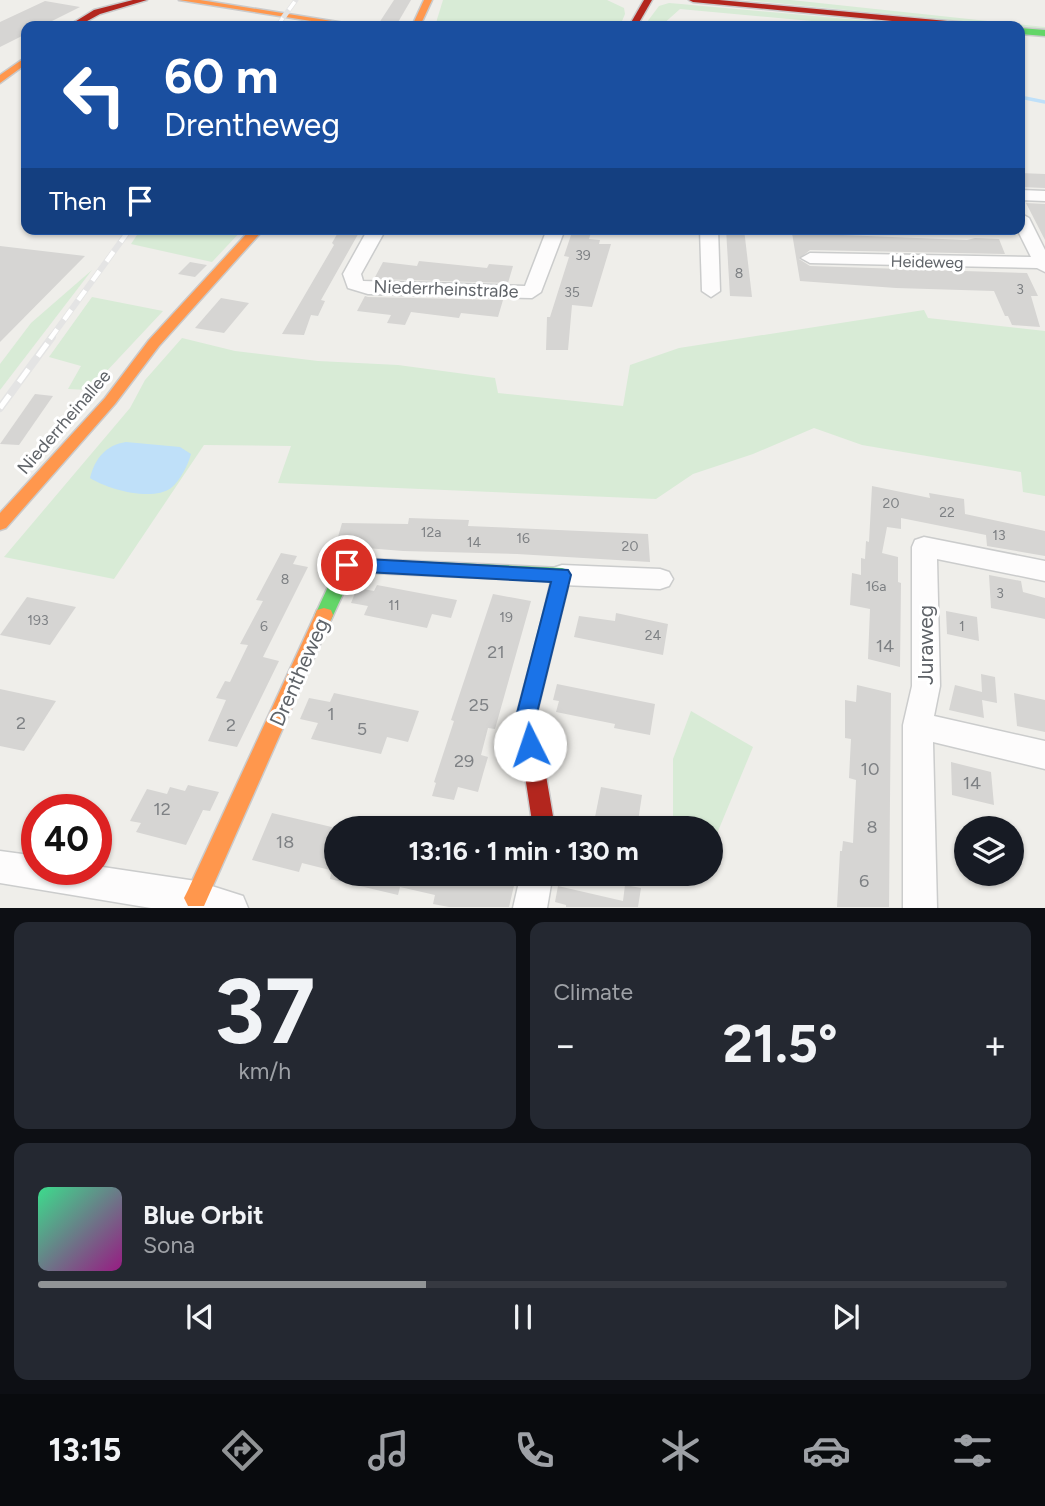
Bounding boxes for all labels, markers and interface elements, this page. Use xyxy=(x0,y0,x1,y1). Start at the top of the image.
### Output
text: 60 m xyxy=(164,46,279,105)
icon: left xyxy=(49,49,140,140)
text: Drentheweg xyxy=(164,106,340,144)
icon: arrive xyxy=(121,182,159,220)
text: Then xyxy=(49,185,107,217)
house number: 39 xyxy=(575,247,591,264)
street label: Heideweg xyxy=(890,252,964,272)
house number: 8 xyxy=(735,265,743,282)
street label: Niederrheinstraße xyxy=(373,275,519,303)
house number: 3 xyxy=(1016,281,1024,298)
house number: 35 xyxy=(564,284,580,301)
street label: Niederrheinallee xyxy=(13,365,115,479)
house number: 20 xyxy=(883,495,899,512)
house number: 22 xyxy=(939,504,955,521)
house number: 12a xyxy=(421,524,441,541)
house number: 13 xyxy=(992,527,1006,544)
house number: 16 xyxy=(516,530,530,547)
house number: 14 xyxy=(467,534,482,551)
pin xyxy=(317,535,377,595)
house number: 20 xyxy=(622,538,638,555)
icon: arrive xyxy=(328,546,366,584)
house number: 8 xyxy=(281,571,289,588)
house number: 16a xyxy=(866,578,886,595)
house number: 3 xyxy=(996,585,1004,602)
house number: 11 xyxy=(388,597,400,614)
street label: Juraweg xyxy=(913,605,938,685)
house number: 19 xyxy=(499,609,513,626)
house number: 193 xyxy=(27,612,49,629)
street label: Drentheweg xyxy=(264,614,334,730)
house number: 6 xyxy=(260,618,268,635)
house number: 1 xyxy=(959,618,965,635)
house number: 24 xyxy=(645,627,662,644)
house number: 14 xyxy=(876,635,894,657)
house number: 21 xyxy=(487,641,505,663)
house number: 25 xyxy=(469,694,489,716)
house number: 1 xyxy=(327,703,335,725)
position arrow xyxy=(493,708,567,782)
house number: 2 xyxy=(16,712,26,734)
house number: 2 xyxy=(226,714,236,736)
house number: 5 xyxy=(357,718,367,740)
house number: 29 xyxy=(454,750,474,772)
house number: 10 xyxy=(861,758,879,780)
house number: 14 xyxy=(963,772,981,794)
speed limit sign: 40 xyxy=(21,794,112,885)
house number: 12 xyxy=(153,798,171,820)
house number: 8 xyxy=(866,816,878,838)
map controls xyxy=(954,816,1024,886)
button: layers xyxy=(954,816,1024,886)
house number: 18 xyxy=(276,831,294,853)
text: 13:16 · 1 min · 130 m xyxy=(408,835,639,867)
house number: 6 xyxy=(859,870,869,892)
text: 37 xyxy=(214,957,315,1066)
text: Climate xyxy=(554,978,633,1006)
text: 21.5° xyxy=(723,1013,838,1075)
text: − xyxy=(554,1022,577,1068)
text: + xyxy=(983,1022,1007,1068)
text: km/h xyxy=(238,1057,291,1085)
text: Blue Orbit xyxy=(143,1199,264,1231)
text: Sona xyxy=(143,1231,195,1259)
icon: previous xyxy=(181,1298,219,1336)
icon: pause xyxy=(504,1298,542,1336)
icon: next xyxy=(827,1298,865,1336)
icon: directions xyxy=(218,1426,267,1475)
icon: music xyxy=(364,1426,413,1475)
icon: phone xyxy=(510,1426,559,1475)
icon: climate xyxy=(656,1426,705,1475)
icon: car xyxy=(802,1426,851,1475)
icon: filters xyxy=(948,1426,997,1475)
text: 13:15 xyxy=(48,1431,121,1469)

